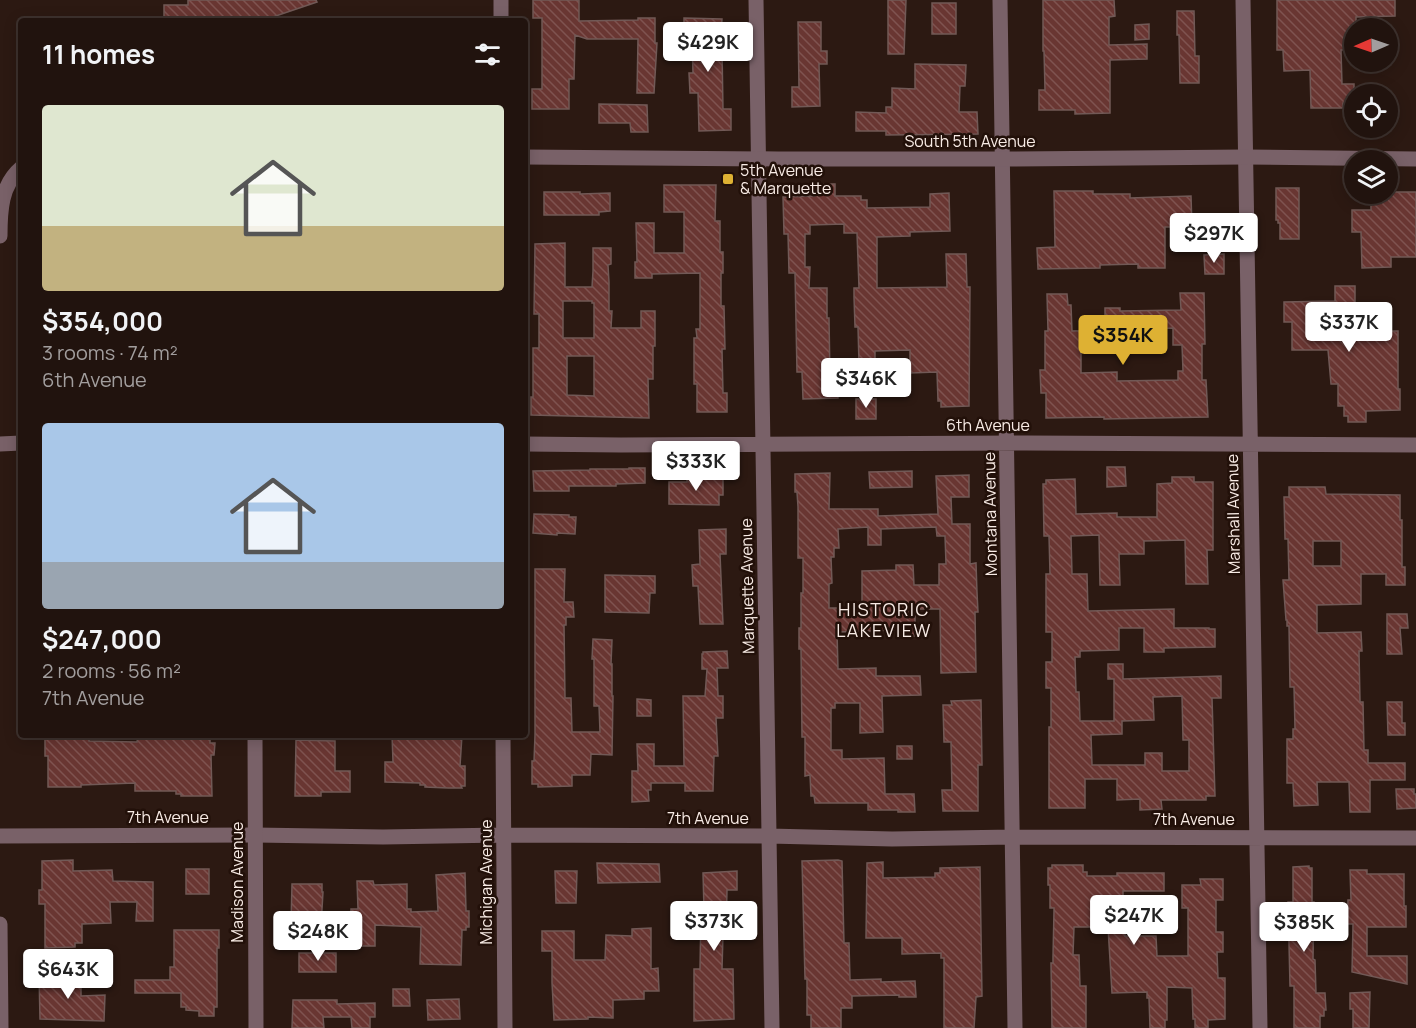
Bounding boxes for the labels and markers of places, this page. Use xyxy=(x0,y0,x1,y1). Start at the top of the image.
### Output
pin: $429K xyxy=(666,22,750,73)
place label: 5th Avenue & Marquette xyxy=(740,159,831,199)
marker: 5th Avenue & Marquette xyxy=(721,172,735,186)
pin: $297K xyxy=(1172,213,1256,264)
pin: $337K xyxy=(1307,302,1391,353)
pin: $354K xyxy=(1081,315,1165,366)
pin: $346K xyxy=(824,358,908,409)
pin: $333K xyxy=(654,441,738,492)
pin: $247K xyxy=(1092,895,1176,946)
pin: $373K xyxy=(672,901,756,952)
pin: $385K xyxy=(1262,902,1346,953)
pin: $248K xyxy=(276,911,360,962)
pin: $643K xyxy=(26,949,110,1000)

